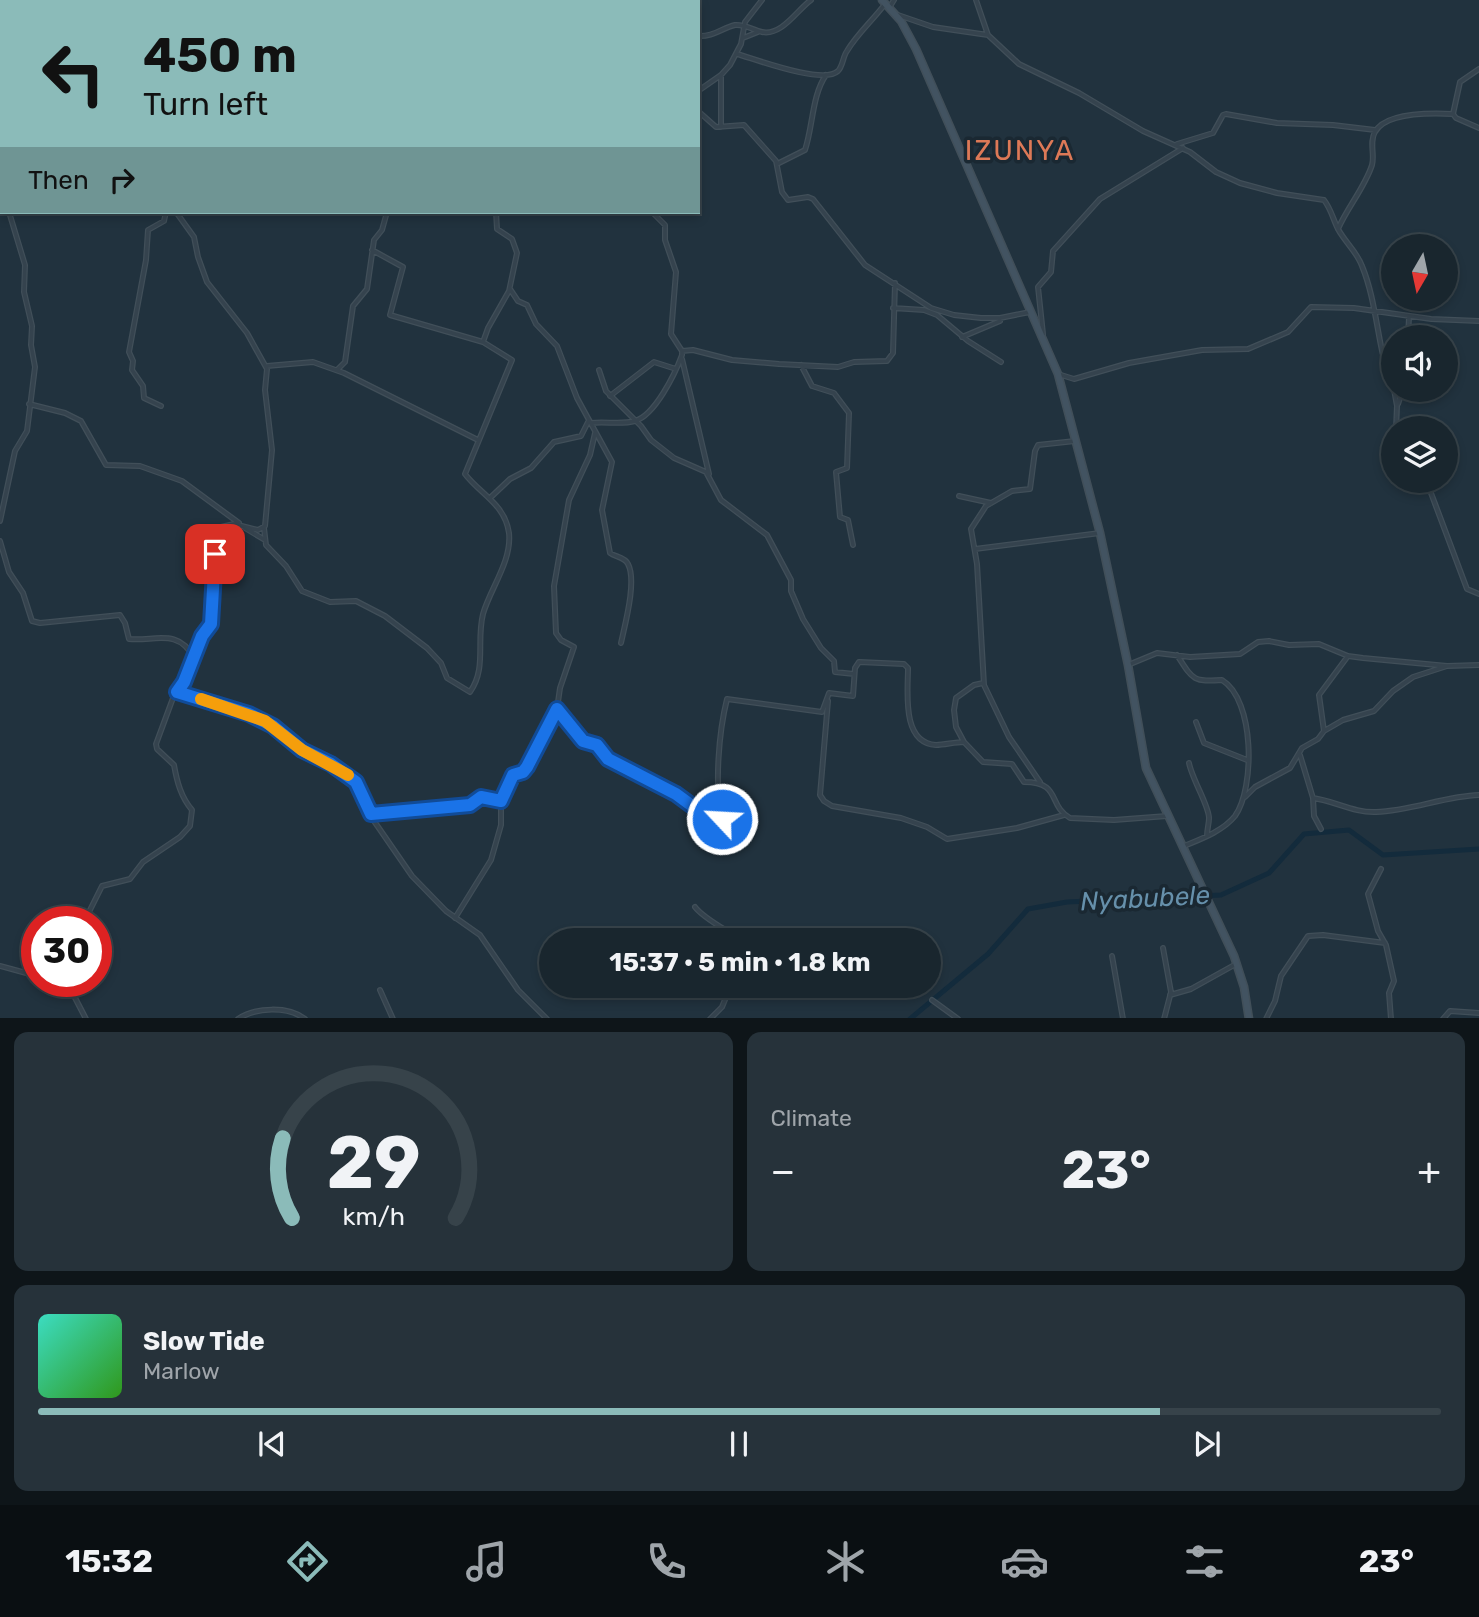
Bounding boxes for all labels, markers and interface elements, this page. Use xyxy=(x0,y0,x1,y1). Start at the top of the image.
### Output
text: 450 m xyxy=(143,26,297,84)
icon: left xyxy=(28,28,119,119)
text: Turn left xyxy=(143,85,268,123)
district label: IZUNYA xyxy=(965,134,1075,167)
icon: right xyxy=(103,161,141,199)
text: Then xyxy=(28,165,89,196)
north arrow xyxy=(1381,234,1458,312)
map controls xyxy=(1381,234,1458,493)
button: sound xyxy=(1381,325,1458,402)
button: layers xyxy=(1381,416,1458,493)
pin xyxy=(185,524,245,584)
icon: arrive xyxy=(196,535,234,573)
position arrow xyxy=(685,782,759,856)
water label: Nyabubele xyxy=(1079,880,1211,917)
speed limit sign: 30 xyxy=(21,906,112,997)
text: 15:37 · 5 min · 1.8 km xyxy=(609,947,871,978)
text: Climate xyxy=(771,1104,852,1132)
text: 29 xyxy=(326,1120,420,1206)
text: 23° xyxy=(1062,1139,1151,1201)
text: − xyxy=(771,1148,795,1194)
text: + xyxy=(1417,1148,1441,1194)
text: km/h xyxy=(342,1201,404,1230)
text: Slow Tide xyxy=(143,1326,265,1357)
text: Marlow xyxy=(143,1357,220,1385)
icon: previous xyxy=(253,1425,291,1463)
icon: pause xyxy=(720,1425,758,1463)
icon: next xyxy=(1188,1425,1226,1463)
icon: directions xyxy=(283,1537,332,1586)
icon: music xyxy=(462,1537,511,1586)
icon: phone xyxy=(642,1537,691,1586)
icon: climate xyxy=(821,1537,870,1586)
icon: car xyxy=(1000,1537,1049,1586)
icon: filters xyxy=(1180,1537,1229,1586)
text: 15:32 xyxy=(65,1542,153,1580)
text: 23° xyxy=(1359,1542,1414,1580)

